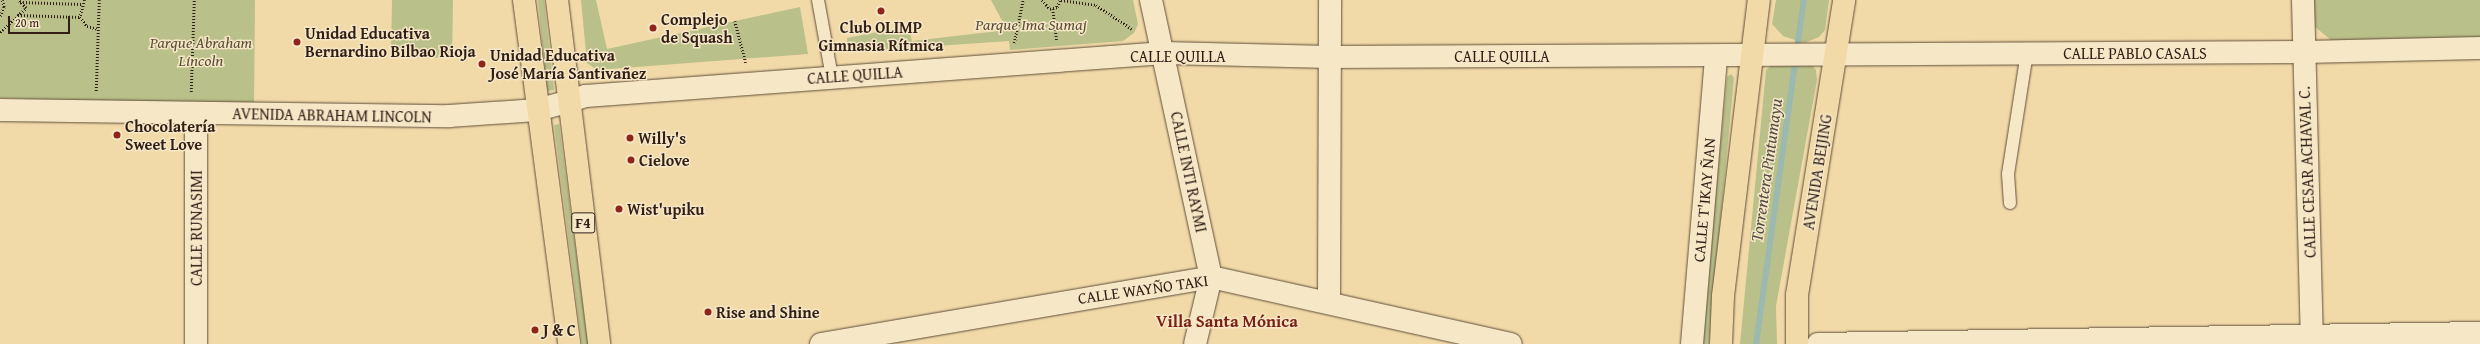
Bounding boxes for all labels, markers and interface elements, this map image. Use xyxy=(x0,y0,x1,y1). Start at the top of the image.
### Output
marker: Club OLIMP Gimnasia Rítmica xyxy=(876,6,886,16)
scale bar xyxy=(10,8,72,34)
place label: Complejo de Squash xyxy=(661,9,733,47)
text: 20 m xyxy=(15,14,39,31)
park label: Parque Ima Sumaj xyxy=(975,14,1087,34)
place label: Club OLIMP Gimnasia Rítmica xyxy=(819,17,943,55)
place label: Unidad Educativa Bernardino Bilbao Rioja xyxy=(305,23,476,61)
marker: Complejo de Squash xyxy=(648,23,658,33)
park label: Parque Abraham Lincoln xyxy=(150,32,252,70)
marker: Unidad Educativa Bernardino Bilbao Rioja xyxy=(292,37,302,47)
street label: CALLE PABLO CASALS xyxy=(2063,43,2207,63)
place label: Unidad Educativa José María Santivañez xyxy=(490,45,646,83)
street label: CALLE QUILLA xyxy=(1130,46,1226,66)
street label: CALLE QUILLA xyxy=(1454,46,1550,66)
marker: Unidad Educativa José María Santivañez xyxy=(477,59,487,69)
street label: CALLE QUILLA xyxy=(807,62,903,88)
street label: CALLE CESAR ACHAVAL C. xyxy=(2294,86,2320,258)
water label: Torrentera Pintumayu xyxy=(1746,97,1786,243)
street label: AVENIDA ABRAHAM LINCOLN xyxy=(232,104,432,126)
street label: CALLE INTI RAYMI xyxy=(1167,110,1211,234)
street label: AVENIDA BEIJING xyxy=(1798,113,1836,231)
place label: Chocolatería Sweet Love xyxy=(125,116,216,154)
place label: Willy's xyxy=(638,128,686,148)
marker: Chocolatería Sweet Love xyxy=(112,130,122,140)
marker: Willy's xyxy=(625,133,635,143)
street label: CALLE T'IKAY ÑAN xyxy=(1689,137,1719,263)
place label: Cielove xyxy=(639,150,690,170)
marker: Cielove xyxy=(626,155,636,165)
street label: CALLE RUNASIMI xyxy=(186,170,206,286)
place label: Wist'upiku xyxy=(627,199,704,219)
marker: Wist'upiku xyxy=(614,204,624,214)
road number: F4 xyxy=(571,210,595,236)
street label: CALLE WAYÑO TAKI xyxy=(1077,270,1209,308)
place label: Rise and Shine xyxy=(716,302,820,322)
marker: Rise and Shine xyxy=(703,307,713,317)
district label: Villa Santa Mónica xyxy=(1156,311,1298,331)
place label: J & C xyxy=(543,320,576,340)
marker: J & C xyxy=(530,325,540,335)

